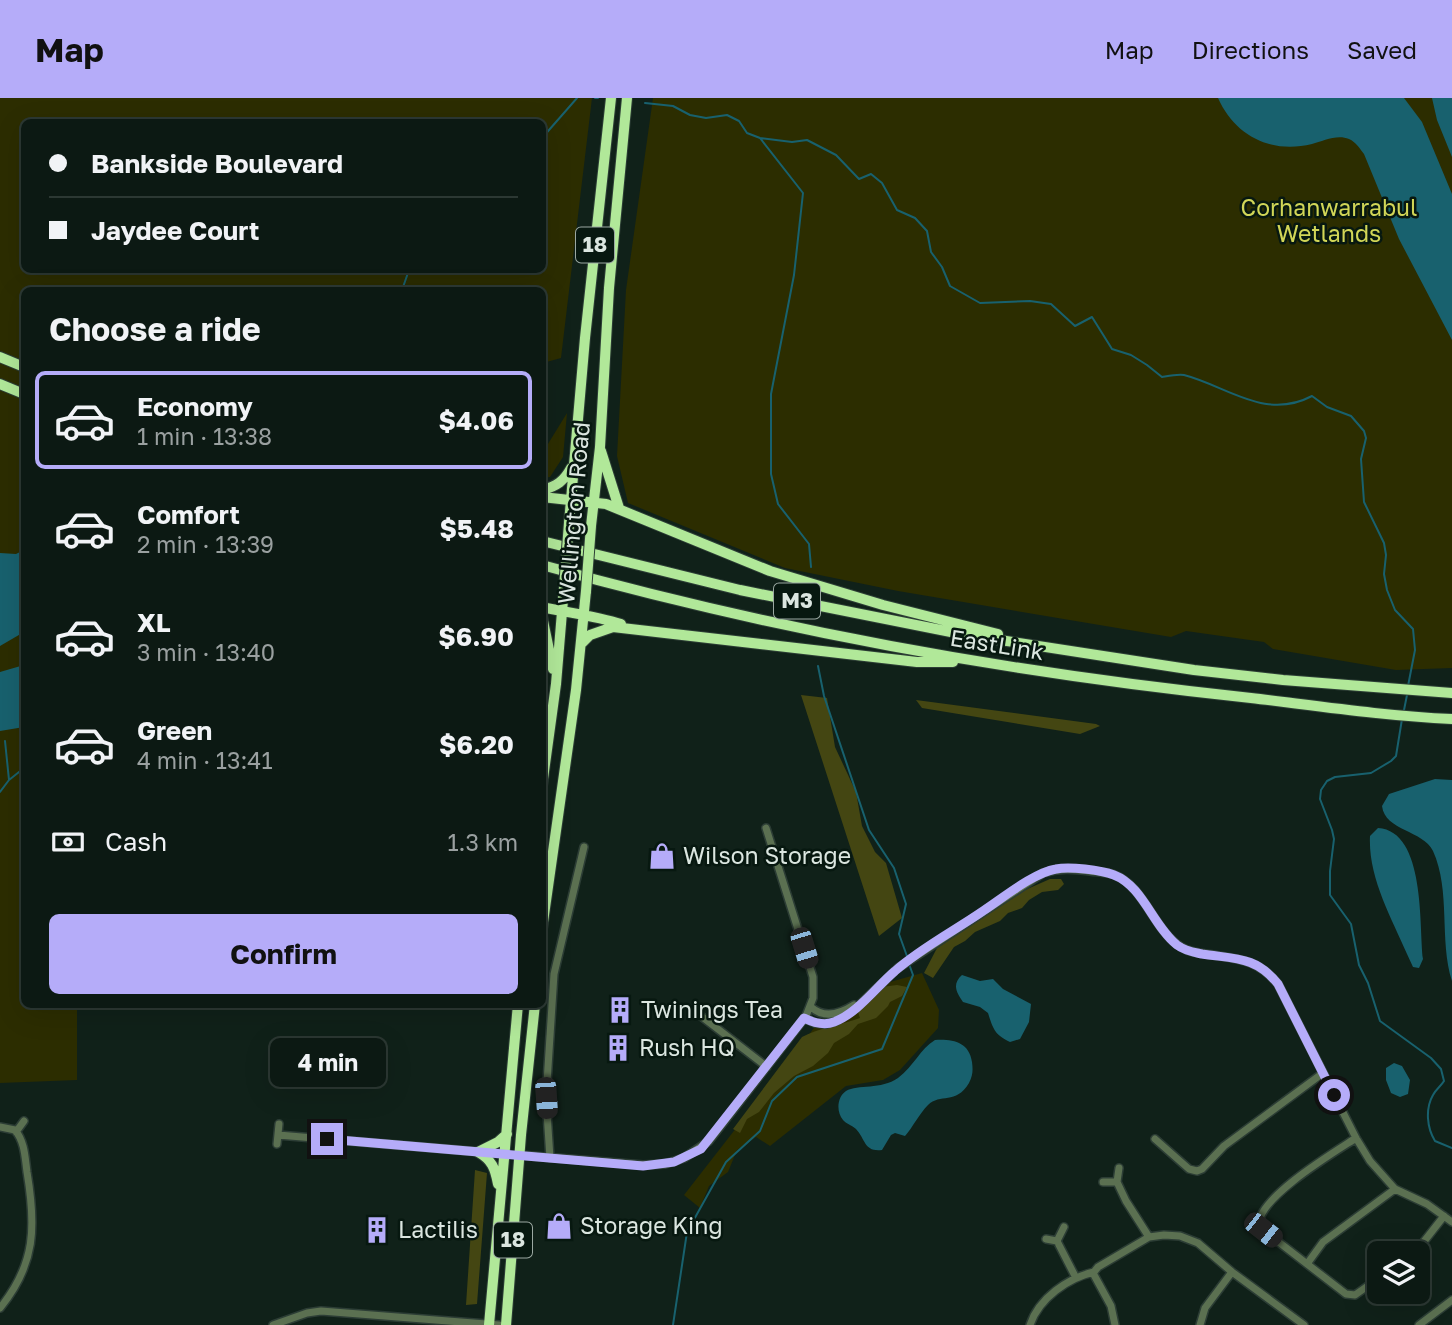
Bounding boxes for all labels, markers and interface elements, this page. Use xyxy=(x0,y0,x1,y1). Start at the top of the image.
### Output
text: Map xyxy=(35,30,104,69)
text: Map xyxy=(1105,35,1154,64)
text: Directions xyxy=(1192,35,1309,64)
text: Saved xyxy=(1347,35,1417,64)
text: Bankside Boulevard xyxy=(91,148,343,179)
park label: Corhanwarrabul Wetlands xyxy=(1241,193,1417,247)
text: Jaydee Court xyxy=(91,215,259,246)
road number: 18 xyxy=(576,228,614,262)
text: Choose a ride xyxy=(49,310,261,348)
icon: car xyxy=(53,389,116,452)
text: Economy xyxy=(137,391,253,422)
text: $4.06 xyxy=(439,405,514,436)
street label: Wellington Road xyxy=(551,421,595,605)
text: 1 min · 13:38 xyxy=(137,422,272,450)
icon: car xyxy=(53,497,116,560)
text: Comfort xyxy=(137,499,240,530)
text: $5.48 xyxy=(440,513,514,544)
text: 2 min · 13:39 xyxy=(137,530,274,558)
road number: M3 xyxy=(774,584,820,618)
icon: car xyxy=(53,605,116,668)
text: XL xyxy=(137,607,171,638)
text: $6.90 xyxy=(438,621,514,652)
street label: EastLink xyxy=(948,623,1046,665)
text: 3 min · 13:40 xyxy=(137,638,275,666)
icon: car xyxy=(53,713,116,776)
text: Green xyxy=(137,715,212,746)
text: $6.20 xyxy=(439,729,514,760)
text: 4 min · 13:41 xyxy=(137,746,273,774)
icon: cash xyxy=(49,823,87,861)
text: Cash xyxy=(105,826,167,857)
text: 1.3 km xyxy=(447,828,518,856)
shop icon: Wilson Storage xyxy=(647,841,677,871)
place label: Wilson Storage xyxy=(683,841,851,869)
button: Confirm xyxy=(49,914,518,994)
car xyxy=(788,925,821,971)
building icon: Twinings Tea xyxy=(605,995,635,1025)
place label: Twinings Tea xyxy=(641,995,783,1023)
building icon: Rush HQ xyxy=(603,1033,633,1063)
place label: Rush HQ xyxy=(639,1033,735,1061)
callout: 4 min xyxy=(269,1038,385,1086)
text: 4 min xyxy=(298,1048,358,1076)
car xyxy=(535,1076,558,1120)
route start xyxy=(1318,1079,1350,1111)
route end xyxy=(311,1123,343,1155)
car xyxy=(1240,1209,1287,1251)
shop icon: Storage King xyxy=(544,1211,574,1241)
place label: Storage King xyxy=(580,1211,723,1239)
building icon: Lactilis xyxy=(362,1215,392,1245)
place label: Lactilis xyxy=(398,1215,478,1243)
road number: 18 xyxy=(494,1222,532,1258)
map controls xyxy=(1367,1241,1430,1304)
button: layers xyxy=(1367,1241,1430,1304)

